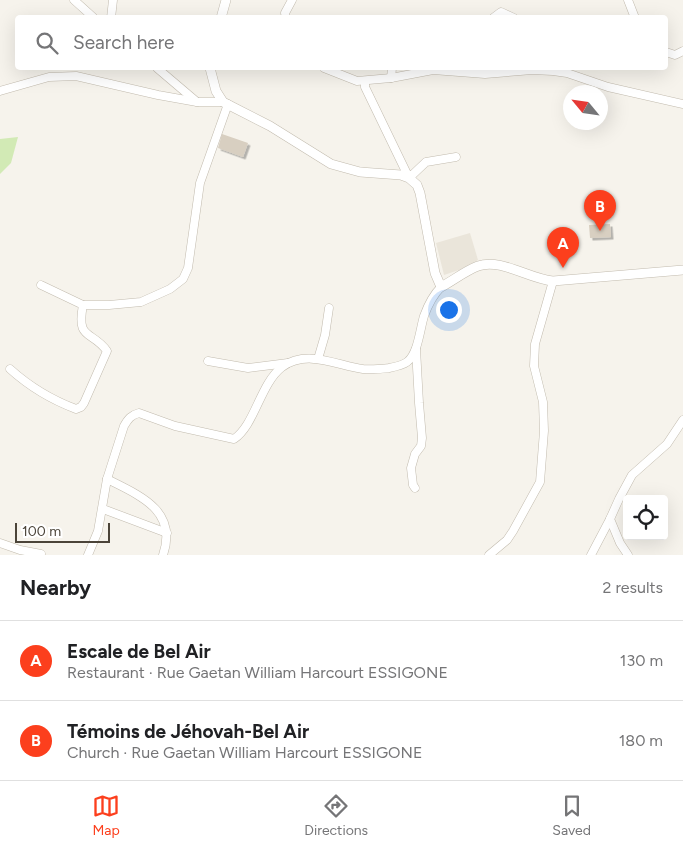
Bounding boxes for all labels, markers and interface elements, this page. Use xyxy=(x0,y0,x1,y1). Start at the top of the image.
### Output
search box xyxy=(15,15,668,70)
icon: search xyxy=(33,29,61,57)
text: Search here xyxy=(73,31,175,54)
north arrow xyxy=(563,85,608,130)
pin: B xyxy=(584,190,616,231)
pin: A xyxy=(547,227,579,268)
your location xyxy=(436,297,462,323)
map controls xyxy=(623,495,668,540)
button: locate xyxy=(623,495,668,540)
scale bar xyxy=(15,520,110,543)
text: 100 m xyxy=(22,523,61,540)
text: Nearby xyxy=(20,575,91,600)
text: 2 results xyxy=(603,578,663,597)
text: Escale de Bel Air xyxy=(67,640,211,663)
text: A xyxy=(30,651,42,670)
text: 130 m xyxy=(620,651,663,670)
text: Restaurant · Rue Gaetan William Harcourt ESSIGONE xyxy=(67,663,448,682)
text: Témoins de Jéhovah-Bel Air xyxy=(67,720,309,743)
text: B xyxy=(31,731,41,750)
text: 180 m xyxy=(619,731,663,750)
text: Church · Rue Gaetan William Harcourt ESSIGONE xyxy=(67,743,422,762)
tab: Map xyxy=(92,792,120,839)
tab: Directions xyxy=(304,792,368,839)
tab: Saved xyxy=(552,792,591,839)

